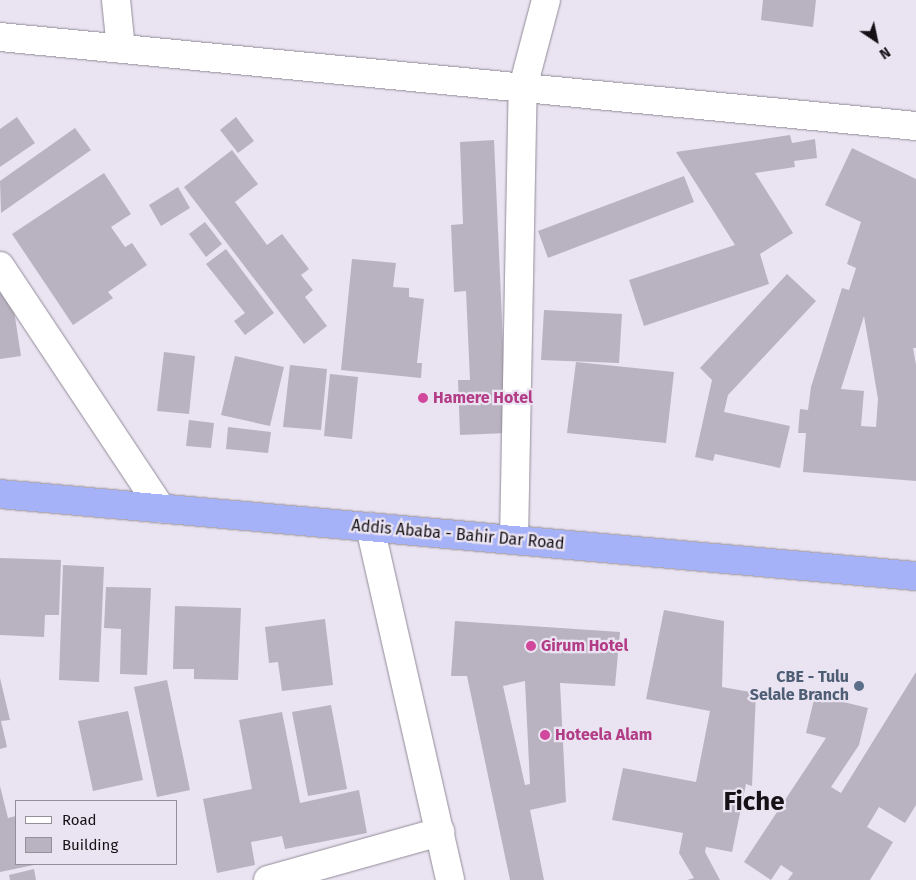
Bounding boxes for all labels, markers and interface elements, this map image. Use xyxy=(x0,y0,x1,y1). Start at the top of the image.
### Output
north arrow xyxy=(851,15,901,65)
text: N xyxy=(876,43,893,62)
place label: Hamere Hotel xyxy=(433,388,533,408)
marker: Hamere Hotel xyxy=(417,392,429,404)
street label: Addis Ababa - Bahir Dar Road xyxy=(351,516,565,554)
place label: Girum Hotel xyxy=(541,636,628,656)
marker: Girum Hotel xyxy=(525,640,537,652)
place label: CBE - Tulu Selale Branch xyxy=(750,667,849,705)
marker: CBE - Tulu Selale Branch xyxy=(853,680,865,692)
place label: Hoteela Alam xyxy=(555,725,652,745)
marker: Hoteela Alam xyxy=(539,729,551,741)
district label: Fiche xyxy=(723,786,785,818)
legend xyxy=(15,800,178,865)
text: Road xyxy=(62,811,97,829)
text: Building xyxy=(62,836,118,854)

